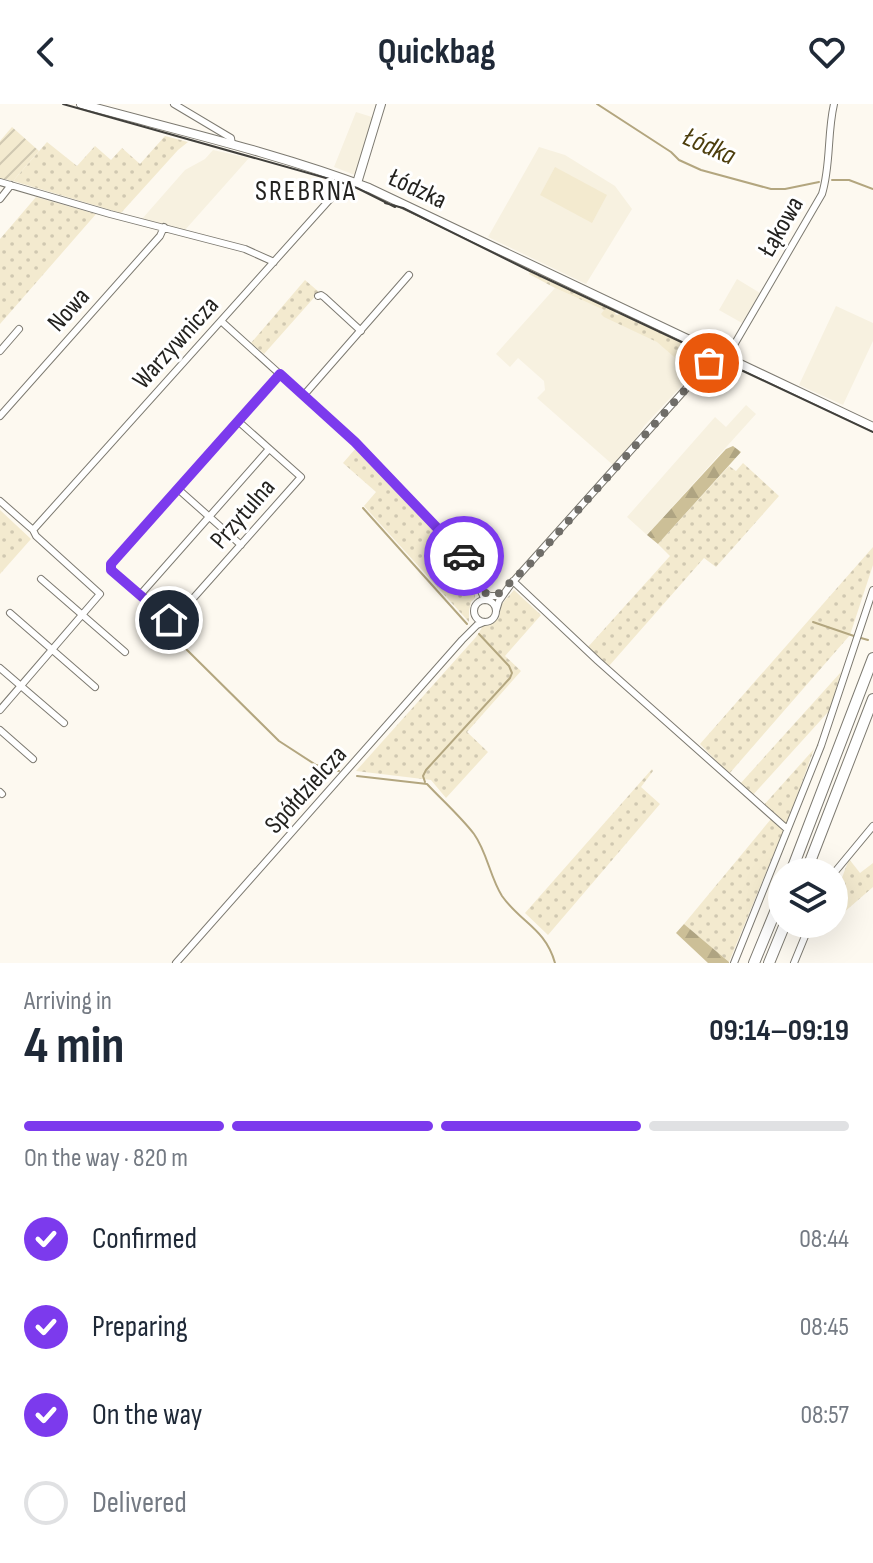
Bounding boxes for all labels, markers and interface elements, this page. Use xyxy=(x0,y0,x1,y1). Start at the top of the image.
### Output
icon: back xyxy=(24,30,68,74)
icon: heart xyxy=(805,30,849,74)
text: Quickbag xyxy=(378,31,495,74)
water label: Łódka xyxy=(678,120,741,173)
street label: Łódzka xyxy=(383,162,451,216)
district label: SREBRNA xyxy=(255,175,357,208)
street label: Łąkowa xyxy=(751,191,811,263)
street label: Nowa xyxy=(41,282,97,338)
street label: Warzywnicza xyxy=(127,291,226,396)
pin xyxy=(675,329,743,397)
icon: bag xyxy=(687,341,731,385)
street label: Przytulna xyxy=(204,473,282,555)
courier xyxy=(424,516,504,596)
icon: car xyxy=(442,534,486,578)
pin xyxy=(135,586,203,654)
icon: home xyxy=(147,598,191,642)
street label: Spółdzielcza xyxy=(259,740,354,840)
map controls xyxy=(768,858,848,938)
button: layers xyxy=(768,858,848,938)
text: Arriving in xyxy=(24,986,112,1017)
text: 09:14–09:19 xyxy=(709,1013,849,1049)
text: 4 min xyxy=(24,1015,124,1078)
text: On the way · 820 m xyxy=(24,1143,188,1174)
icon: check xyxy=(24,1217,68,1261)
text: Confirmed xyxy=(92,1221,197,1257)
text: 08:44 xyxy=(799,1224,849,1255)
icon: check xyxy=(24,1305,68,1349)
text: Preparing xyxy=(92,1309,188,1345)
text: 08:45 xyxy=(800,1312,849,1343)
icon: check xyxy=(24,1393,68,1437)
text: On the way xyxy=(92,1397,202,1433)
text: 08:57 xyxy=(800,1400,849,1431)
text: Delivered xyxy=(92,1485,187,1521)

